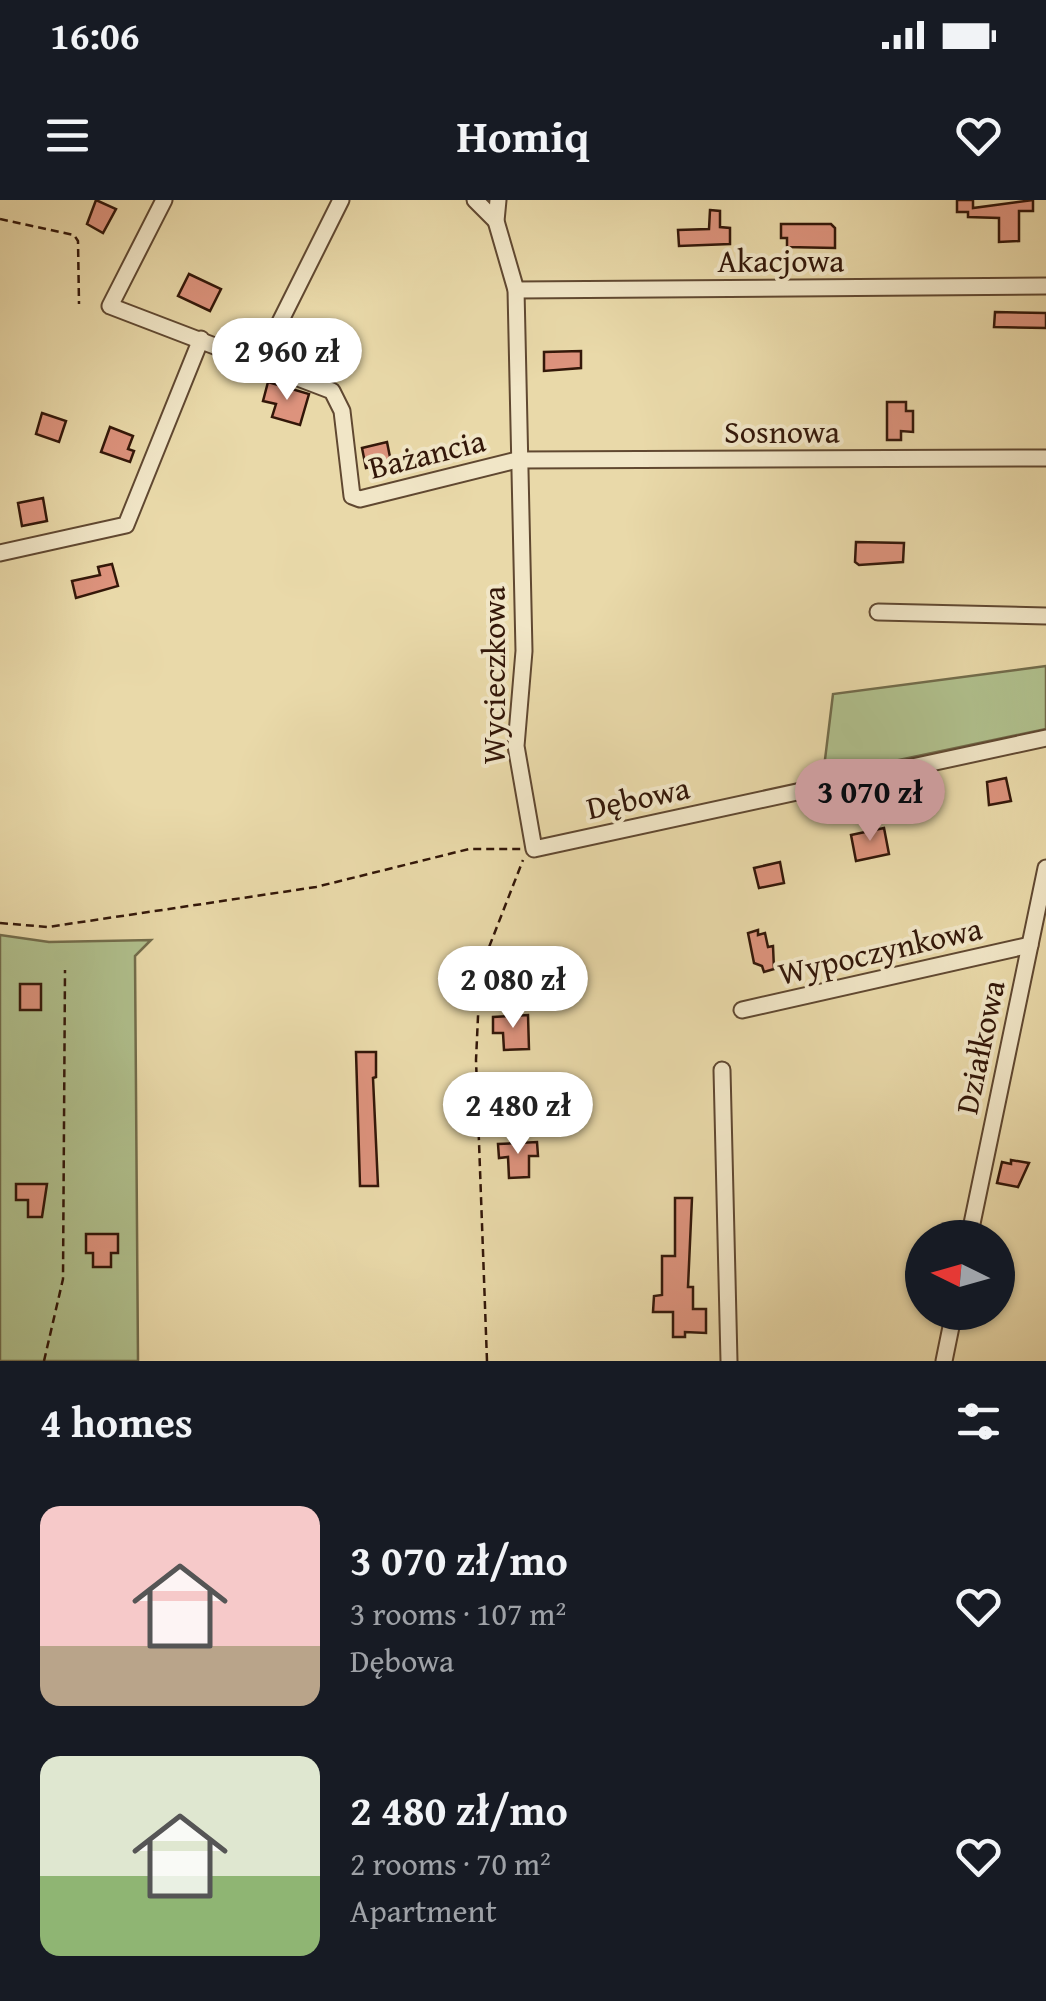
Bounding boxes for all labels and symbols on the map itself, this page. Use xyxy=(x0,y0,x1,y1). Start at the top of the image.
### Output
street label: Akacjowa xyxy=(718,237,844,284)
pin: 2 960 zł xyxy=(184,318,390,403)
street label: Sosnowa xyxy=(724,408,840,455)
street label: Bażancia xyxy=(364,416,490,491)
street label: Wycieczkowa xyxy=(470,586,517,764)
pin: 3 070 zł xyxy=(767,759,973,844)
street label: Dębowa xyxy=(582,764,694,831)
street label: Wypoczynkowa xyxy=(773,904,986,997)
pin: 2 080 zł xyxy=(410,946,616,1031)
street label: Działkowa xyxy=(942,976,1017,1118)
pin: 2 480 zł xyxy=(415,1072,621,1157)
north arrow xyxy=(905,1220,1015,1330)

